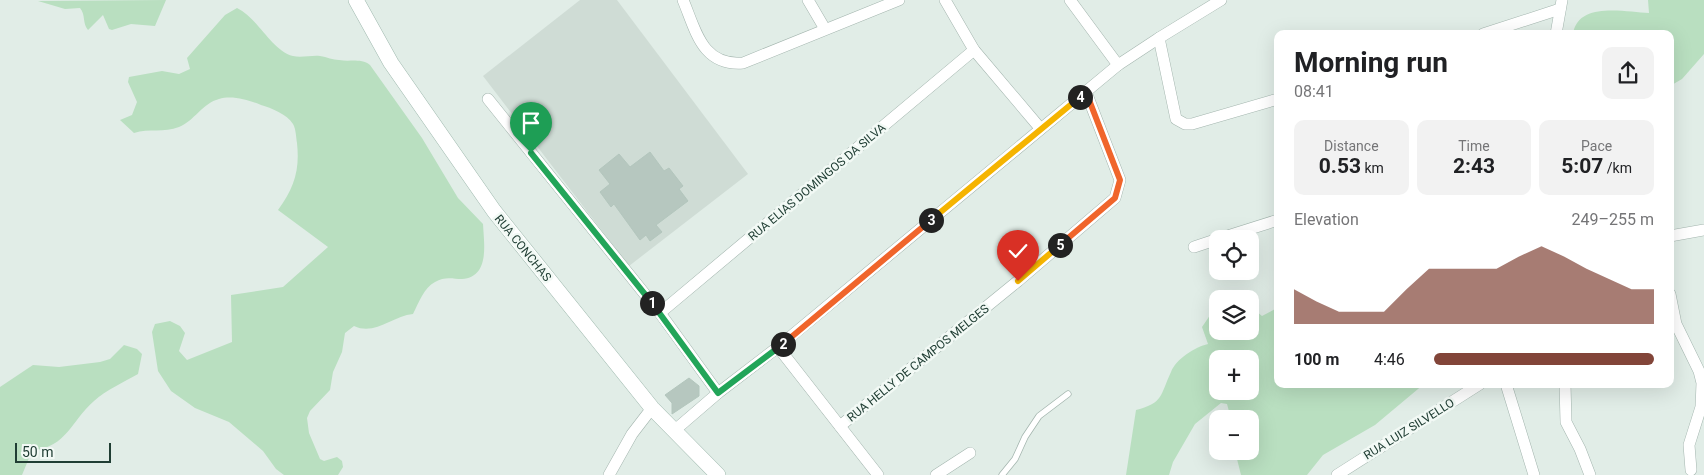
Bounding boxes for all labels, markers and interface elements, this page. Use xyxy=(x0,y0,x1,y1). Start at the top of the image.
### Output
text: Morning run xyxy=(1294,46,1448,79)
button: share xyxy=(1602,47,1654,99)
text: 08:41 xyxy=(1294,82,1334,101)
pin: 4 xyxy=(1068,84,1092,110)
text: 4 xyxy=(1076,89,1085,105)
pin xyxy=(510,102,552,153)
icon: arrive xyxy=(517,109,545,137)
street label: RUA ELIAS DOMINGOS DA SILVA xyxy=(746,120,889,244)
text: Distance xyxy=(1324,138,1379,154)
text: Time xyxy=(1458,138,1490,154)
text: Pace xyxy=(1581,138,1612,154)
text: 0.53 xyxy=(1319,154,1361,178)
text: 2:43 xyxy=(1453,154,1495,178)
text: 5:07 xyxy=(1561,154,1603,178)
text: km xyxy=(1361,160,1384,176)
text: /km xyxy=(1603,160,1632,176)
pin: 3 xyxy=(918,208,944,232)
text: Elevation xyxy=(1294,210,1359,229)
text: 249–255 m xyxy=(1572,210,1654,229)
street label: RUA CONCHAS xyxy=(492,212,554,284)
text: 3 xyxy=(927,212,936,228)
pin xyxy=(997,230,1039,281)
map controls xyxy=(1209,230,1259,460)
button: locate xyxy=(1209,230,1259,280)
pin: 5 xyxy=(1048,232,1072,258)
icon: check xyxy=(1004,237,1032,265)
text: 5 xyxy=(1056,237,1065,253)
pin: 1 xyxy=(640,290,664,316)
button: layers xyxy=(1209,290,1259,340)
text: 1 xyxy=(648,295,657,311)
street label: RUA HELLY DE CAMPOS MELGES xyxy=(844,302,992,424)
pin: 2 xyxy=(770,332,796,356)
text: 2 xyxy=(779,336,788,352)
button: + xyxy=(1209,350,1259,400)
text: 100 m xyxy=(1294,350,1339,369)
text: 4:46 xyxy=(1374,350,1405,369)
street label: RUA LUIZ SILVELLO xyxy=(1361,395,1457,463)
button: − xyxy=(1209,410,1259,460)
scale bar xyxy=(15,440,111,463)
text: 50 m xyxy=(22,444,54,460)

